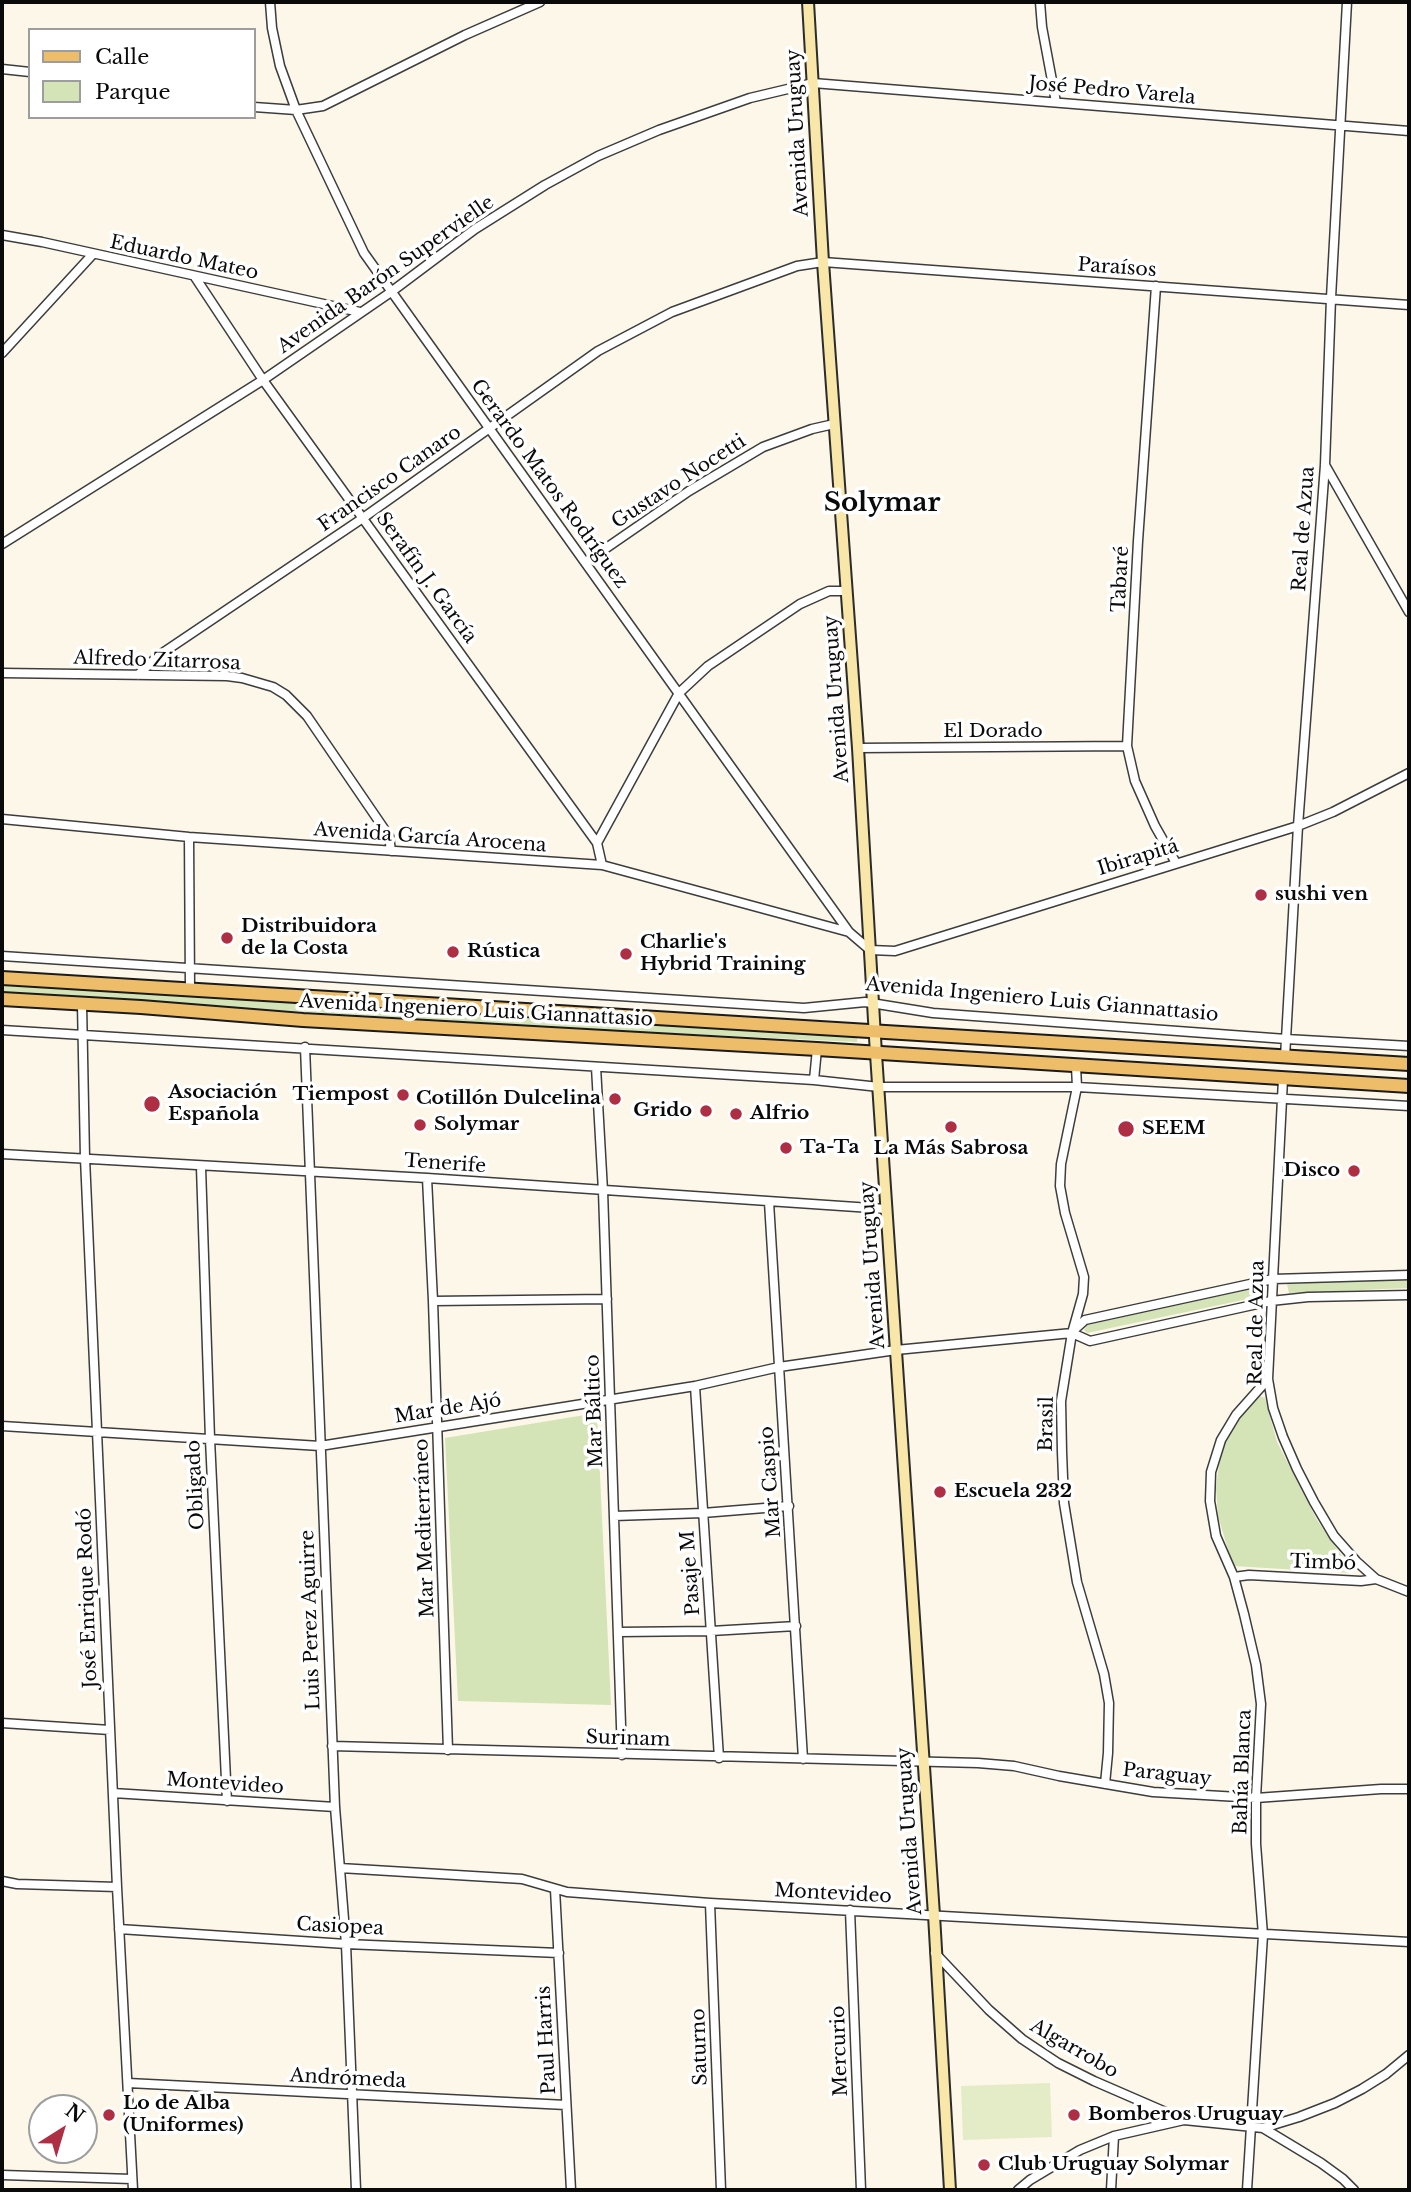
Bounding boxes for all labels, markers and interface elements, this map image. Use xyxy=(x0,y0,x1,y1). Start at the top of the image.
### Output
legend xyxy=(28,28,256,119)
text: Calle xyxy=(95,44,149,70)
street label: Avenida Uruguay xyxy=(782,49,814,217)
street label: José Pedro Varela xyxy=(1028,72,1196,110)
text: Parque xyxy=(95,79,170,105)
street label: Avenida Barón Supervielle xyxy=(273,191,499,359)
street label: Eduardo Mateo xyxy=(108,231,260,285)
street label: Paraísos xyxy=(1077,254,1157,282)
street label: Gerardo Matos Rodríguez xyxy=(466,375,632,593)
street label: Francisco Canaro xyxy=(314,421,466,537)
street label: Gustavo Nocetti xyxy=(608,430,750,534)
street label: Real de Azua xyxy=(1288,466,1320,592)
district label: Solymar xyxy=(824,488,940,520)
street label: Serafín J. García xyxy=(371,508,481,648)
street label: Tabaré xyxy=(1108,545,1134,613)
street label: Avenida Uruguay xyxy=(820,614,854,784)
street label: Alfredo Zitarrosa xyxy=(73,647,241,675)
street label: El Dorado xyxy=(943,721,1043,743)
street label: Avenida García Arocena xyxy=(313,818,547,858)
street label: Ibirapitá xyxy=(1095,835,1181,881)
place label: sushi ven xyxy=(1275,884,1368,906)
marker: sushi ven xyxy=(1253,887,1269,903)
place label: Distribuidora de la Costa xyxy=(241,916,377,960)
marker: Distribuidora de la Costa xyxy=(219,930,235,946)
place label: Charlie's Hybrid Training xyxy=(640,932,805,976)
place label: Rústica xyxy=(467,941,540,963)
marker: Rústica xyxy=(445,944,461,960)
marker: Charlie's Hybrid Training xyxy=(618,946,634,962)
street label: Avenida Ingeniero Luis Giannattasio xyxy=(865,973,1219,1027)
street label: Avenida Ingeniero Luis Giannattasio xyxy=(299,990,653,1032)
place label: Asociación Española xyxy=(168,1082,277,1126)
place label: Tiempost xyxy=(293,1084,389,1106)
marker: Tiempost xyxy=(395,1087,411,1103)
place label: Cotillón Dulcelina xyxy=(416,1088,601,1110)
marker: Cotillón Dulcelina xyxy=(607,1091,623,1107)
marker: Asociación Española xyxy=(142,1094,162,1114)
place label: Grido xyxy=(633,1100,692,1122)
marker: Grido xyxy=(698,1103,714,1119)
place label: Alfrio xyxy=(750,1103,809,1125)
marker: Alfrio xyxy=(728,1106,744,1122)
place label: Solymar xyxy=(434,1114,519,1136)
marker: Solymar xyxy=(412,1117,428,1133)
place label: SEEM xyxy=(1142,1118,1205,1140)
marker: La Más Sabrosa xyxy=(943,1119,959,1135)
marker: SEEM xyxy=(1116,1119,1136,1139)
place label: Ta-Ta xyxy=(800,1137,859,1159)
place label: La Más Sabrosa xyxy=(874,1138,1028,1160)
marker: Ta-Ta xyxy=(778,1140,794,1156)
street label: Tenerife xyxy=(403,1150,487,1178)
place label: Disco xyxy=(1284,1160,1340,1182)
marker: Disco xyxy=(1346,1163,1362,1179)
street label: Avenida Uruguay xyxy=(856,1180,890,1350)
street label: Real de Azua xyxy=(1245,1260,1269,1386)
street label: Mar Báltico xyxy=(582,1354,608,1468)
street label: Mar de Ajó xyxy=(393,1389,503,1429)
street label: Brasil xyxy=(1035,1396,1059,1452)
street label: Mar Caspio xyxy=(756,1425,786,1539)
street label: Mar Mediterráneo xyxy=(410,1438,440,1618)
street label: Obligado xyxy=(182,1439,210,1531)
place label: Escuela 232 xyxy=(954,1481,1072,1503)
marker: Escuela 232 xyxy=(932,1484,948,1500)
street label: José Enrique Rodó xyxy=(73,1507,103,1689)
street label: Luis Perez Aguirre xyxy=(296,1530,326,1710)
street label: Pasaje M xyxy=(677,1530,705,1616)
street label: Timbó xyxy=(1289,1550,1357,1576)
street label: Bahía Blanca xyxy=(1229,1709,1257,1835)
street label: Surinam xyxy=(585,1726,671,1752)
street label: Avenida Uruguay xyxy=(893,1746,927,1916)
street label: Paraguay xyxy=(1121,1759,1213,1791)
street label: Montevideo xyxy=(165,1769,285,1799)
street label: Montevideo xyxy=(774,1880,892,1908)
street label: Casiopea xyxy=(296,1913,384,1941)
street label: Paul Harris xyxy=(533,1985,561,2095)
street label: Mercurio xyxy=(827,2005,853,2097)
street label: Saturno xyxy=(687,2008,713,2086)
street label: Algarrobo xyxy=(1026,2015,1122,2083)
street label: Andrómeda xyxy=(289,2065,407,2093)
place label: Lo de Alba (Uniformes) xyxy=(123,2093,244,2137)
north arrow xyxy=(28,2094,98,2164)
text: N xyxy=(61,2099,89,2128)
place label: Bomberos Uruguay xyxy=(1088,2104,1283,2126)
marker: Lo de Alba (Uniformes) xyxy=(101,2107,117,2123)
marker: Bomberos Uruguay xyxy=(1066,2107,1082,2123)
place label: Club Uruguay Solymar xyxy=(998,2154,1229,2176)
marker: Club Uruguay Solymar xyxy=(976,2157,992,2173)

